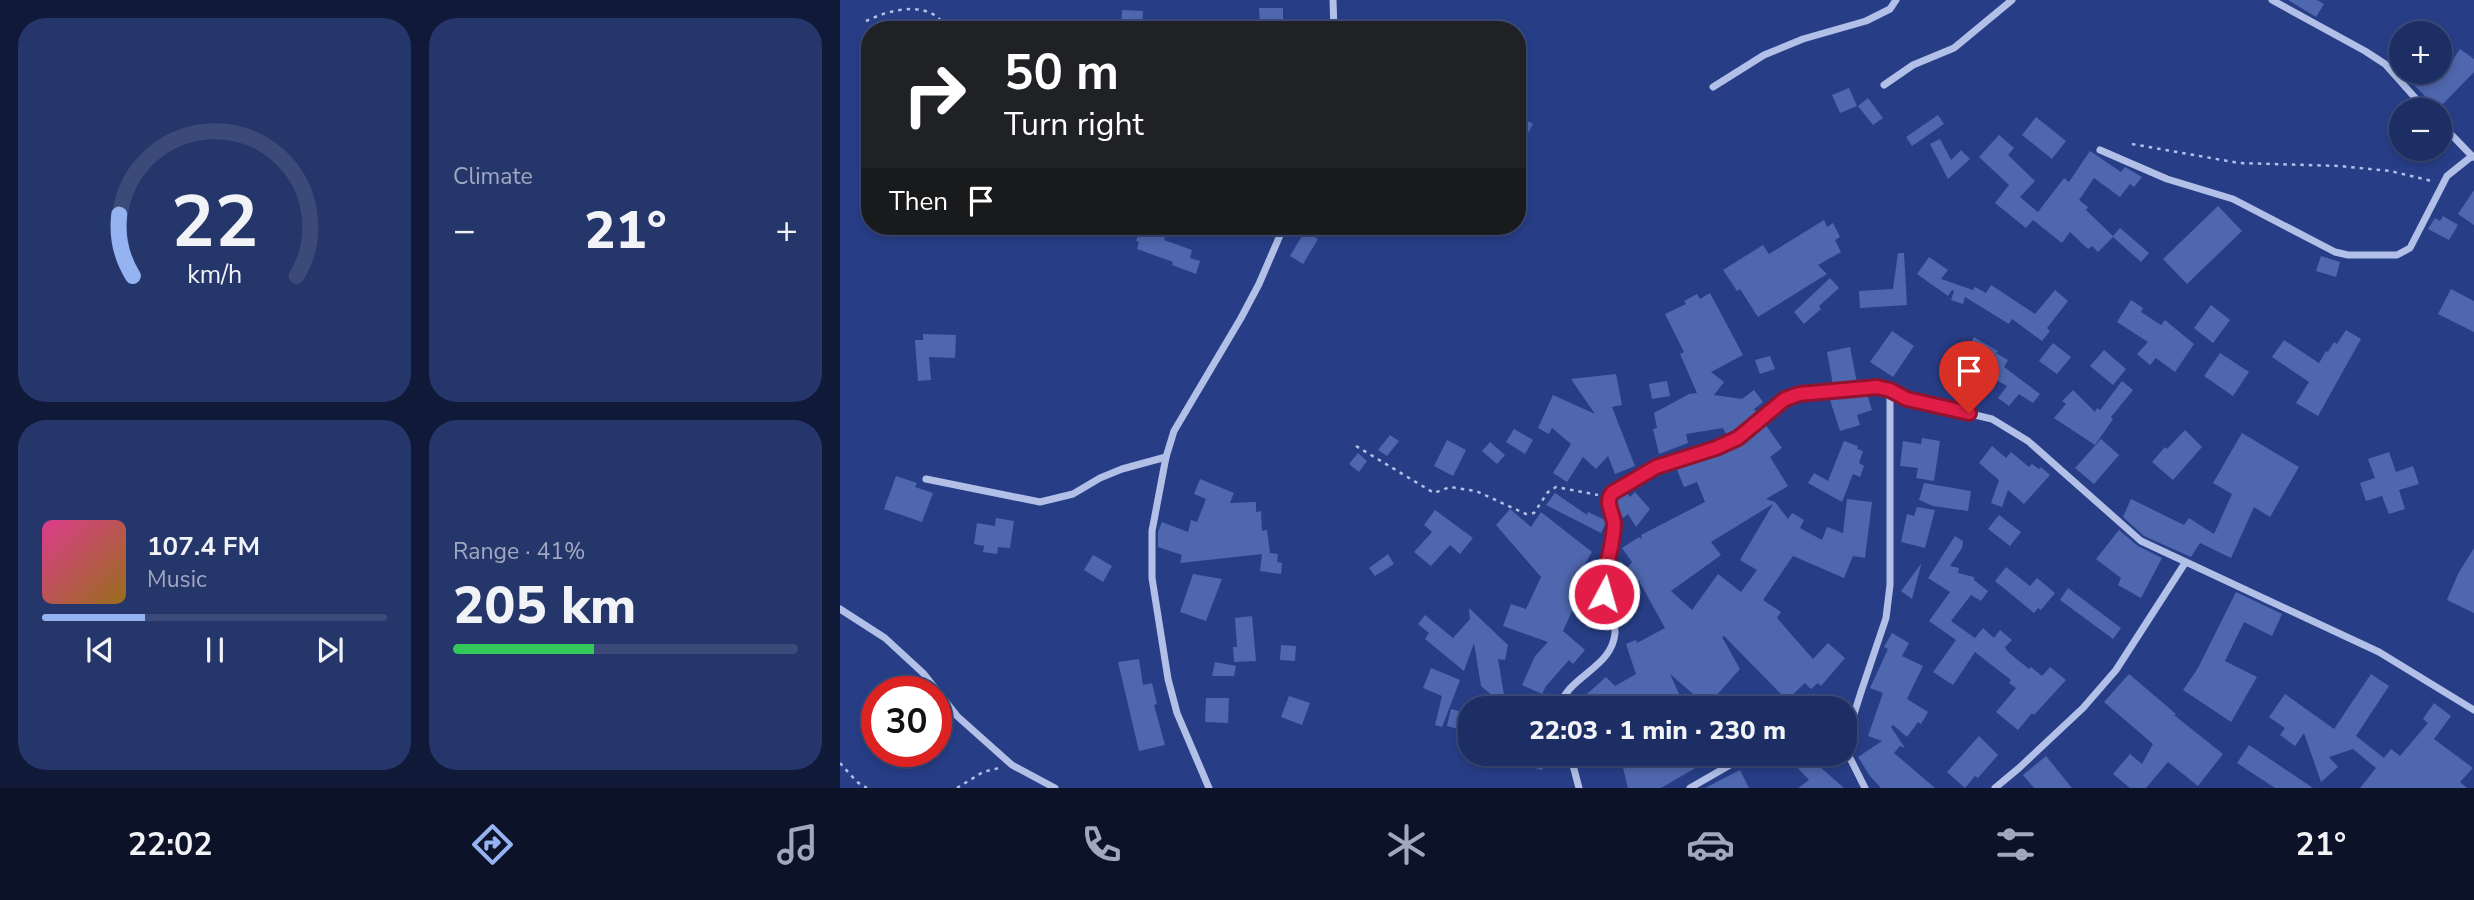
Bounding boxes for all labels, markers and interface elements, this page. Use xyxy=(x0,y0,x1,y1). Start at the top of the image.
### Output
map controls xyxy=(2389,21,2452,161)
button: + xyxy=(2389,21,2452,84)
text: 50 m xyxy=(1004,39,1119,106)
icon: right xyxy=(889,49,980,140)
button: − xyxy=(2389,98,2452,161)
text: Turn right xyxy=(1004,103,1144,146)
text: Climate xyxy=(453,161,533,192)
text: 22 xyxy=(171,172,258,272)
icon: arrive xyxy=(962,182,1000,220)
text: Then xyxy=(889,184,948,219)
text: 21° xyxy=(584,195,667,266)
text: − xyxy=(453,205,476,256)
text: + xyxy=(775,205,798,256)
text: km/h xyxy=(187,258,242,292)
pin xyxy=(1939,341,1999,413)
icon: arrive xyxy=(1950,352,1988,390)
text: 107.4 FM xyxy=(147,529,260,564)
text: Range · 41% xyxy=(453,536,585,567)
position arrow xyxy=(1567,557,1641,631)
text: Music xyxy=(147,564,207,595)
text: 205 km xyxy=(453,570,636,641)
icon: previous xyxy=(81,631,119,669)
icon: pause xyxy=(196,631,234,669)
icon: next xyxy=(311,631,349,669)
speed limit sign: 30 xyxy=(861,676,952,767)
text: 22:03 · 1 min · 230 m xyxy=(1529,713,1786,748)
icon: directions xyxy=(468,820,517,869)
icon: music xyxy=(773,820,822,869)
icon: phone xyxy=(1077,820,1126,869)
icon: climate xyxy=(1382,820,1431,869)
icon: car xyxy=(1686,820,1735,869)
icon: filters xyxy=(1991,820,2040,869)
text: 22:02 xyxy=(128,823,213,866)
text: 21° xyxy=(2296,823,2346,866)

